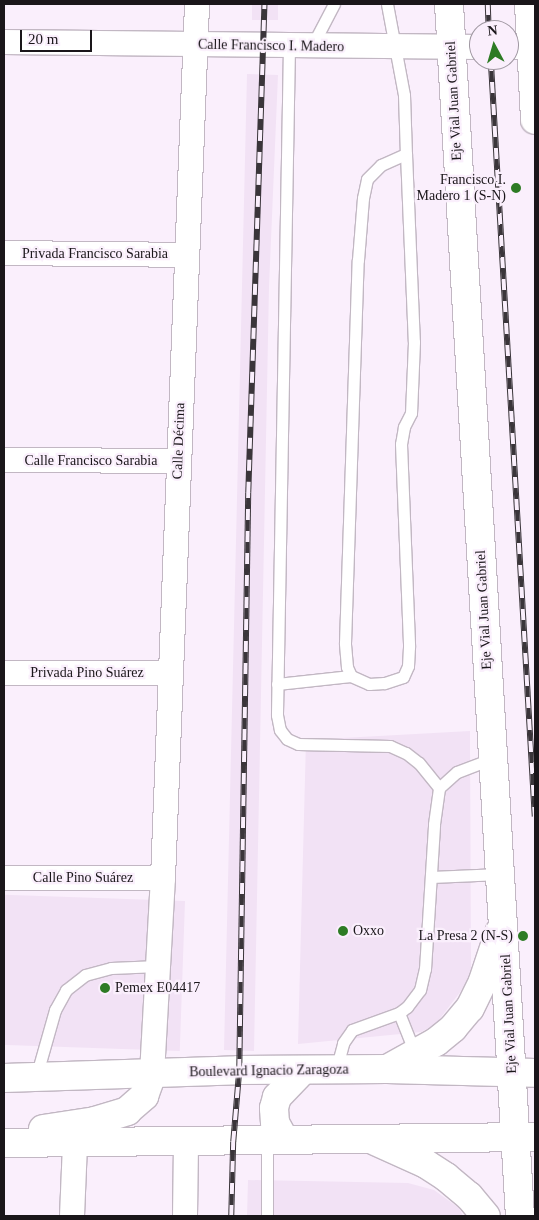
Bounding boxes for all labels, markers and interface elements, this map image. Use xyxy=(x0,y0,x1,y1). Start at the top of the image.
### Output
scale bar xyxy=(22,20,95,52)
north arrow xyxy=(469,20,519,70)
text: N xyxy=(487,23,498,39)
text: 20 m xyxy=(28,31,58,47)
street label: Calle Francisco I. Madero xyxy=(198,36,344,56)
street label: Eje Vial Juan Gabriel xyxy=(442,41,466,161)
place label: Francisco I. Madero 1 (S-N) xyxy=(417,172,506,204)
marker: Francisco I. Madero 1 (S-N) xyxy=(510,182,522,194)
street label: Privada Francisco Sarabia xyxy=(22,246,168,262)
street label: Calle Décima xyxy=(169,402,189,480)
street label: Calle Francisco Sarabia xyxy=(25,453,157,469)
street label: Eje Vial Juan Gabriel xyxy=(472,550,496,670)
street label: Privada Pino Suárez xyxy=(30,665,144,681)
street label: Calle Pino Suárez xyxy=(33,870,133,886)
place label: Oxxo xyxy=(353,923,384,939)
marker: Oxxo xyxy=(337,925,349,937)
place label: La Presa 2 (N-S) xyxy=(419,928,513,944)
marker: La Presa 2 (N-S) xyxy=(517,930,529,942)
street label: Eje Vial Juan Gabriel xyxy=(497,954,521,1074)
place label: Pemex E04417 xyxy=(115,980,200,996)
marker: Pemex E04417 xyxy=(99,982,111,994)
street label: Boulevard Ignacio Zaragoza xyxy=(189,1061,349,1081)

